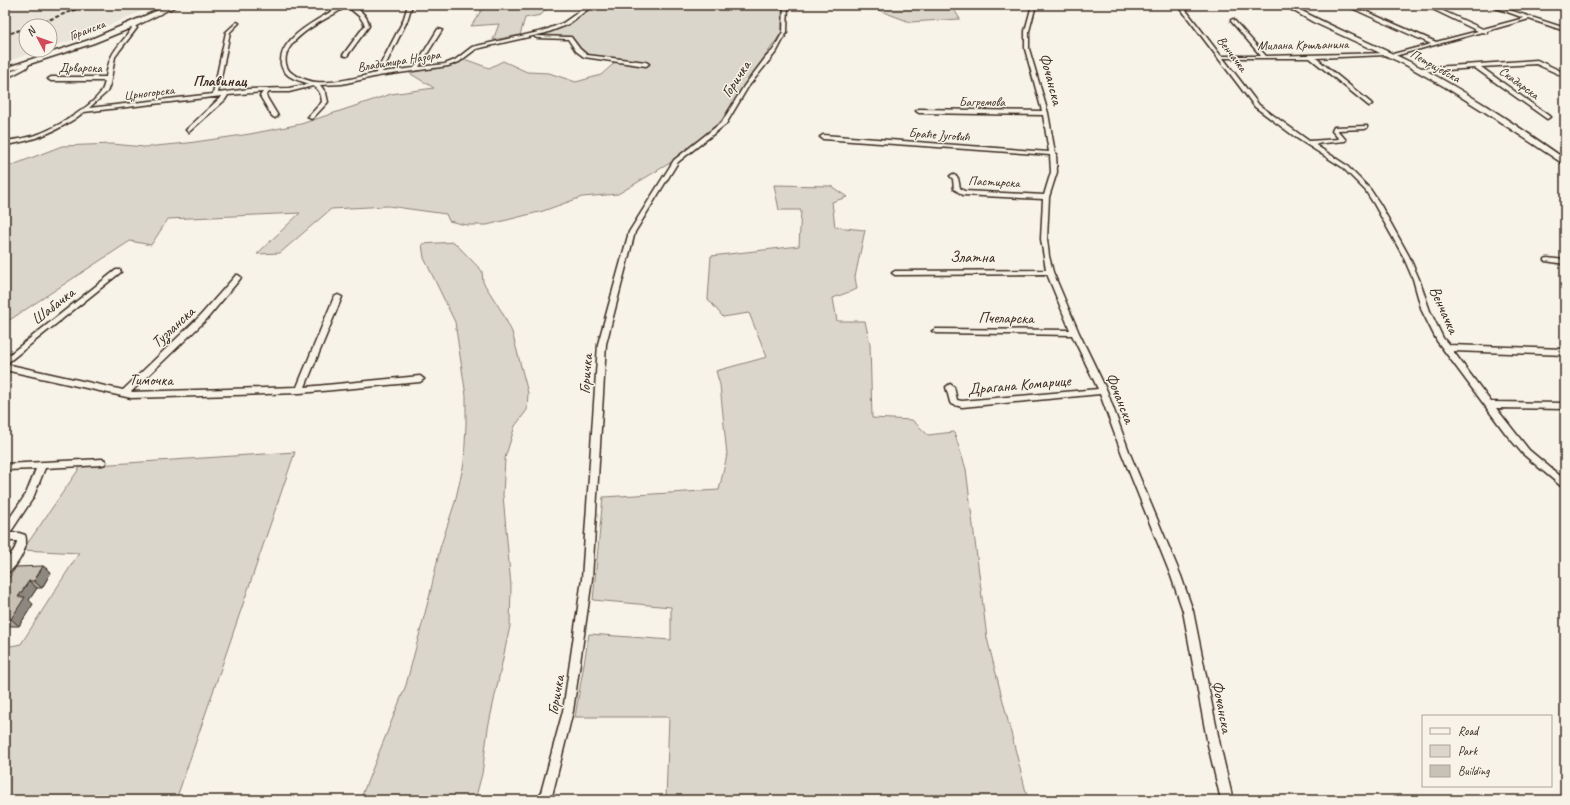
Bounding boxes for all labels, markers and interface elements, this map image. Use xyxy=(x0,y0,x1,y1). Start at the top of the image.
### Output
street label: Горанска xyxy=(67,15,109,44)
north arrow xyxy=(18,18,58,58)
text: N xyxy=(23,23,39,39)
street label: Венчачка xyxy=(1213,33,1252,76)
street label: Милана Кршљанина xyxy=(1257,36,1350,54)
street label: Владимира Назора xyxy=(356,46,443,75)
street label: Петријевска xyxy=(1407,46,1463,87)
street label: Фочанска xyxy=(1035,51,1068,108)
street label: Горичка xyxy=(717,56,756,101)
street label: Дрварска xyxy=(58,60,102,76)
street label: Скадарска xyxy=(1496,63,1544,104)
district label: Плавинац xyxy=(193,72,247,91)
street label: Црногорска xyxy=(123,82,177,104)
street label: Багремова xyxy=(959,94,1006,110)
street label: Браће Југовић xyxy=(908,125,971,145)
street label: Пастирска xyxy=(968,173,1022,191)
street label: Златна xyxy=(950,247,996,267)
street label: Шабачка xyxy=(27,282,80,329)
street label: Венчачка xyxy=(1425,283,1464,338)
street label: Тузланска xyxy=(147,301,200,352)
street label: Пчеларска xyxy=(978,308,1035,329)
street label: Горичка xyxy=(575,352,597,395)
street label: Тимочка xyxy=(129,370,175,390)
street label: Драгана Комарице xyxy=(967,370,1073,399)
street label: Фочанска xyxy=(1101,370,1140,427)
street label: Горичка xyxy=(543,672,570,716)
street label: Фочанска xyxy=(1207,679,1237,736)
legend xyxy=(1422,715,1552,787)
text: Road xyxy=(1458,723,1480,739)
text: Park xyxy=(1458,743,1479,759)
text: Building xyxy=(1458,763,1490,779)

